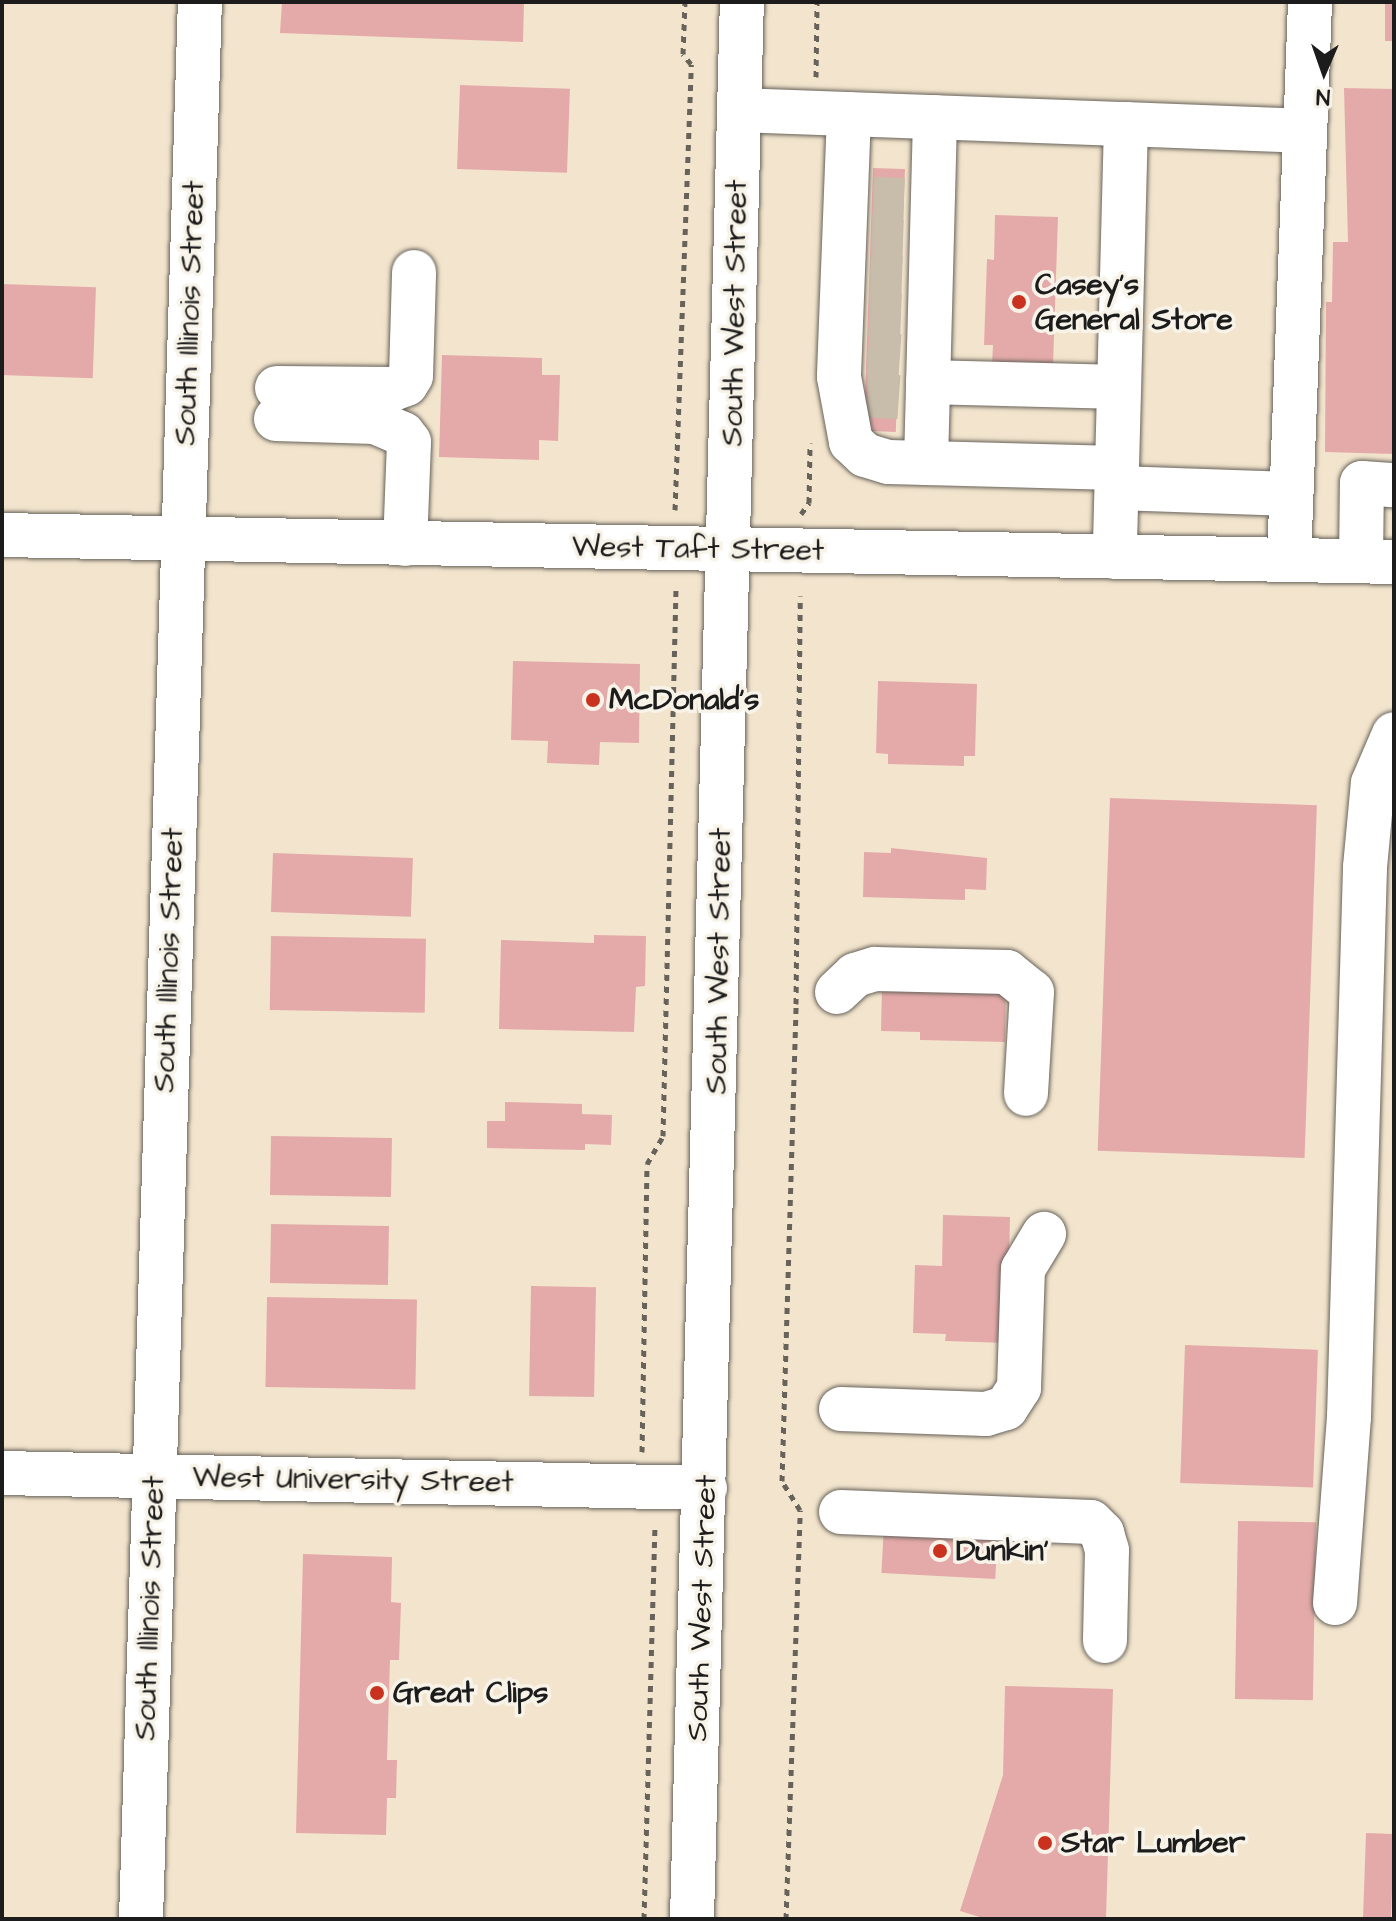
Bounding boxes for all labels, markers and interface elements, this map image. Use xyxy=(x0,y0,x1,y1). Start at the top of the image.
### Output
north arrow xyxy=(1284,32,1364,112)
text: N xyxy=(1316,81,1331,112)
street label: South West Street xyxy=(715,179,755,447)
street label: South Illinois Street xyxy=(167,180,213,446)
place label: Casey's General Store xyxy=(1035,267,1233,338)
marker: Casey's General Store xyxy=(1010,293,1028,311)
street label: West Taft Street xyxy=(572,529,824,569)
place label: McDonald's xyxy=(609,682,759,718)
marker: McDonald's xyxy=(584,691,602,709)
street label: South Illinois Street xyxy=(146,827,192,1093)
street label: South West Street xyxy=(699,827,739,1095)
street label: West University Street xyxy=(192,1459,514,1501)
street label: South West Street xyxy=(679,1474,725,1742)
street label: South Illinois Street xyxy=(127,1475,173,1741)
place label: Dunkin' xyxy=(956,1533,1049,1569)
marker: Dunkin' xyxy=(931,1542,949,1560)
place label: Great Clips xyxy=(393,1675,548,1711)
marker: Great Clips xyxy=(368,1684,386,1702)
place label: Star Lumber xyxy=(1061,1825,1245,1861)
marker: Star Lumber xyxy=(1036,1834,1054,1852)

